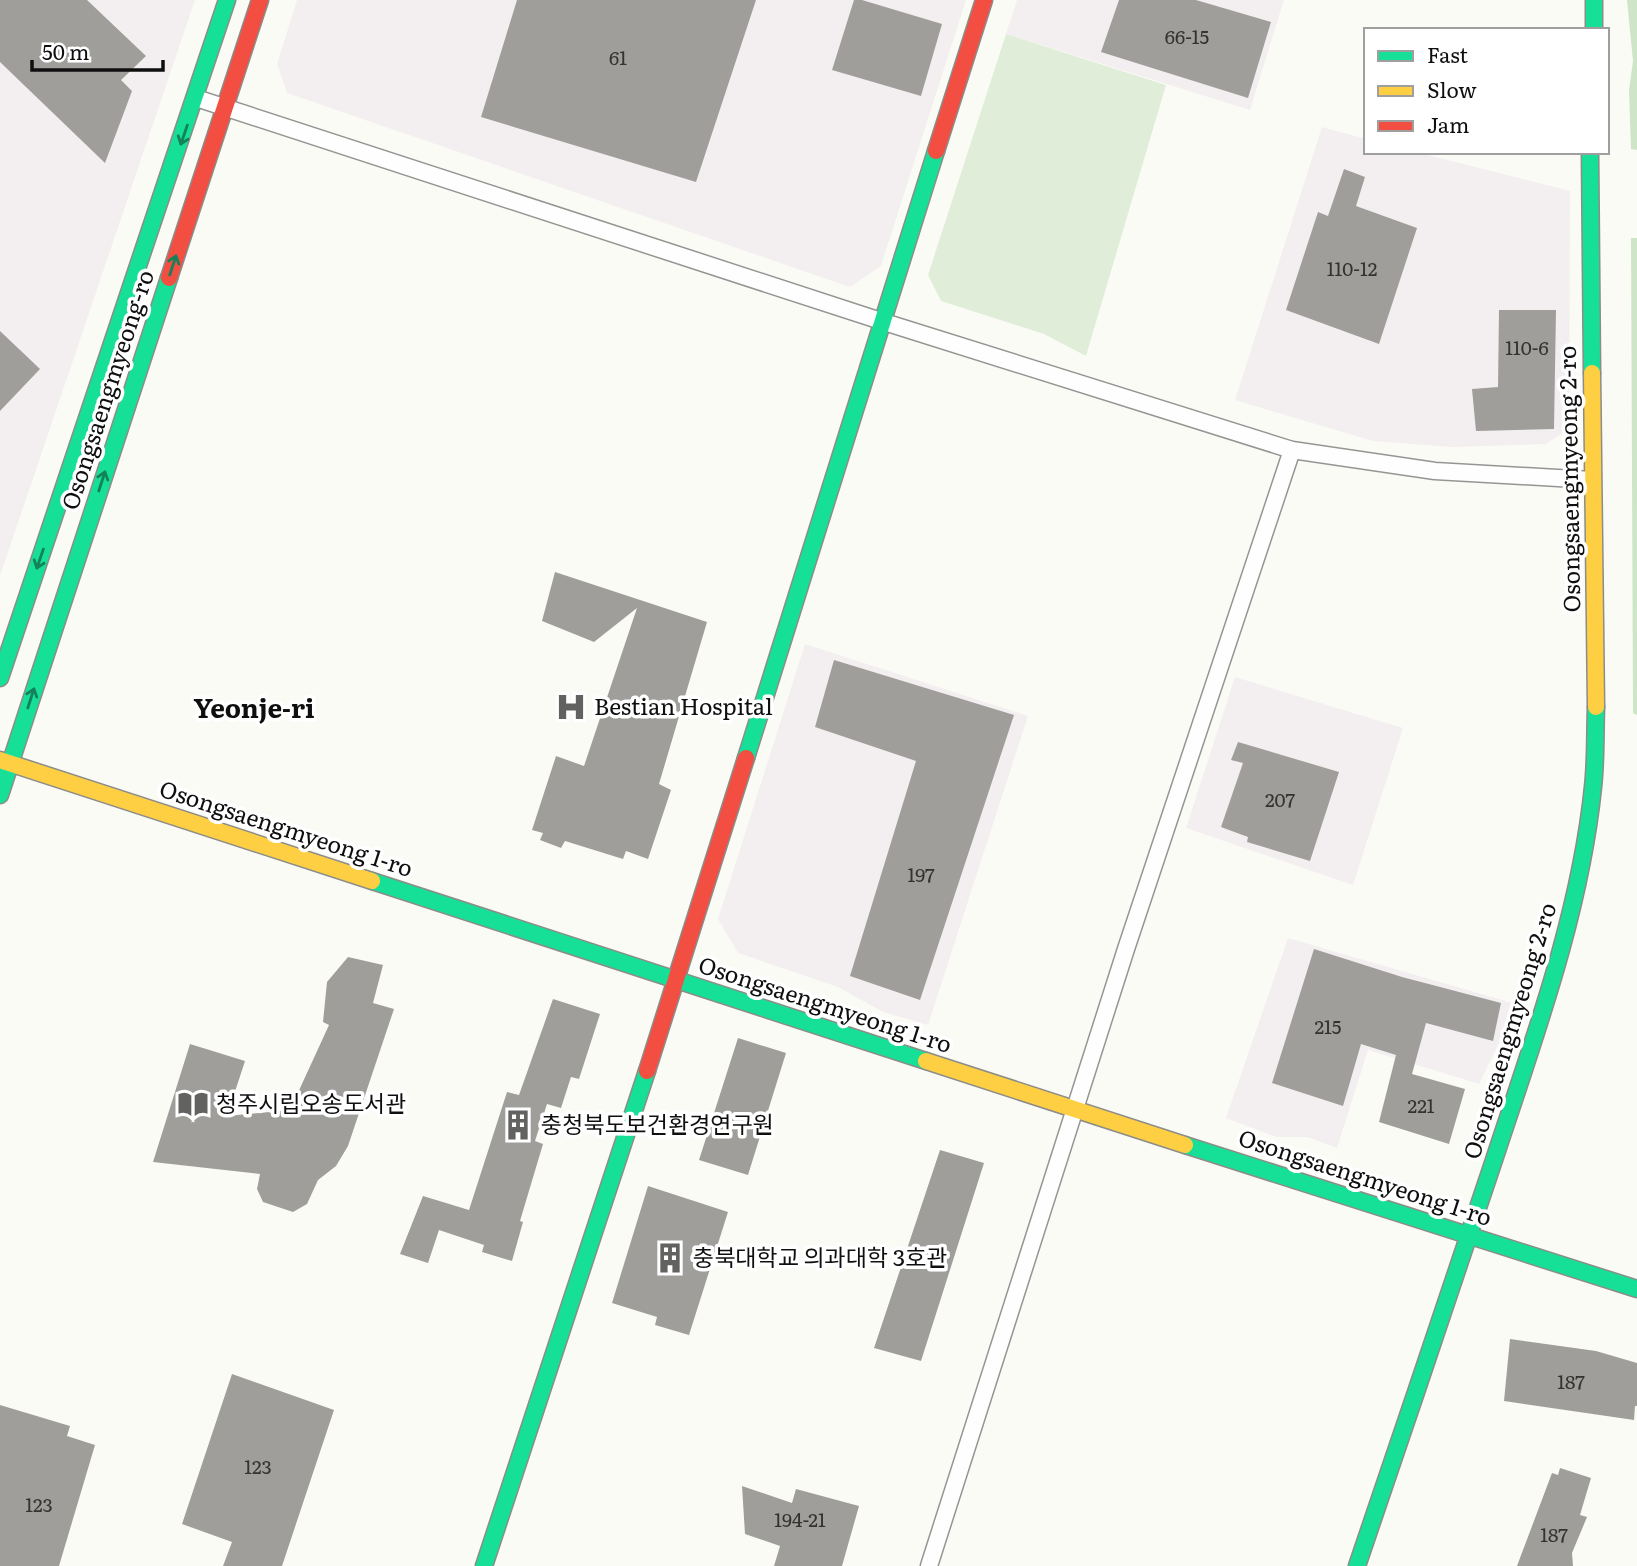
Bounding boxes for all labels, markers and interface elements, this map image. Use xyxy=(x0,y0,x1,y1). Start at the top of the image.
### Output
house number: 66-15 xyxy=(1165,22,1210,50)
scale bar xyxy=(32,28,163,72)
legend xyxy=(1364,28,1609,154)
text: 50 m xyxy=(42,35,89,66)
text: Fast xyxy=(1427,38,1468,69)
house number: 61 xyxy=(609,43,627,71)
text: Slow xyxy=(1427,73,1477,104)
text: Jam xyxy=(1427,108,1469,139)
one-way arrow xyxy=(177,124,190,146)
house number: 110-12 xyxy=(1327,254,1377,282)
one-way arrow xyxy=(168,255,180,277)
street label: Osongsaengmyeong-ro xyxy=(51,265,161,514)
house number: 110-6 xyxy=(1505,333,1549,361)
street label: Osongsaengmyeong 2-ro xyxy=(1549,345,1587,613)
one-way arrow xyxy=(97,471,109,493)
one-way arrow xyxy=(33,548,45,570)
one-way arrow xyxy=(26,687,38,709)
district label: Yeonje-ri xyxy=(193,687,315,726)
place label: Bestian Hospital xyxy=(594,688,773,722)
hospital icon: Bestian Hospital xyxy=(554,690,588,724)
street label: Osongsaengmyeong 1-ro xyxy=(156,770,418,884)
house number: 207 xyxy=(1265,785,1295,813)
house number: 197 xyxy=(907,860,935,888)
street label: Osongsaengmyeong 2-ro xyxy=(1453,898,1563,1163)
street label: Osongsaengmyeong 1-ro xyxy=(695,946,957,1060)
house number: 215 xyxy=(1314,1012,1342,1040)
place label: 청주시립오송도서관 xyxy=(216,1085,406,1119)
library icon: 청주시립오송도서관 xyxy=(176,1087,210,1121)
house number: 221 xyxy=(1408,1091,1435,1119)
place label: 충청북도보건환경연구원 xyxy=(541,1106,774,1140)
building icon: 충청북도보건환경연구원 xyxy=(501,1108,535,1142)
street label: Osongsaengmyeong 1-ro xyxy=(1235,1119,1497,1233)
place label: 충북대학교 의과대학 3호관 xyxy=(693,1239,947,1273)
building icon: 충북대학교 의과대학 3호관 xyxy=(653,1241,687,1275)
house number: 187 xyxy=(1557,1367,1585,1395)
house number: 123 xyxy=(244,1452,272,1480)
house number: 123 xyxy=(25,1490,53,1518)
house number: 194-21 xyxy=(774,1505,826,1533)
house number: 187 xyxy=(1540,1520,1568,1548)

